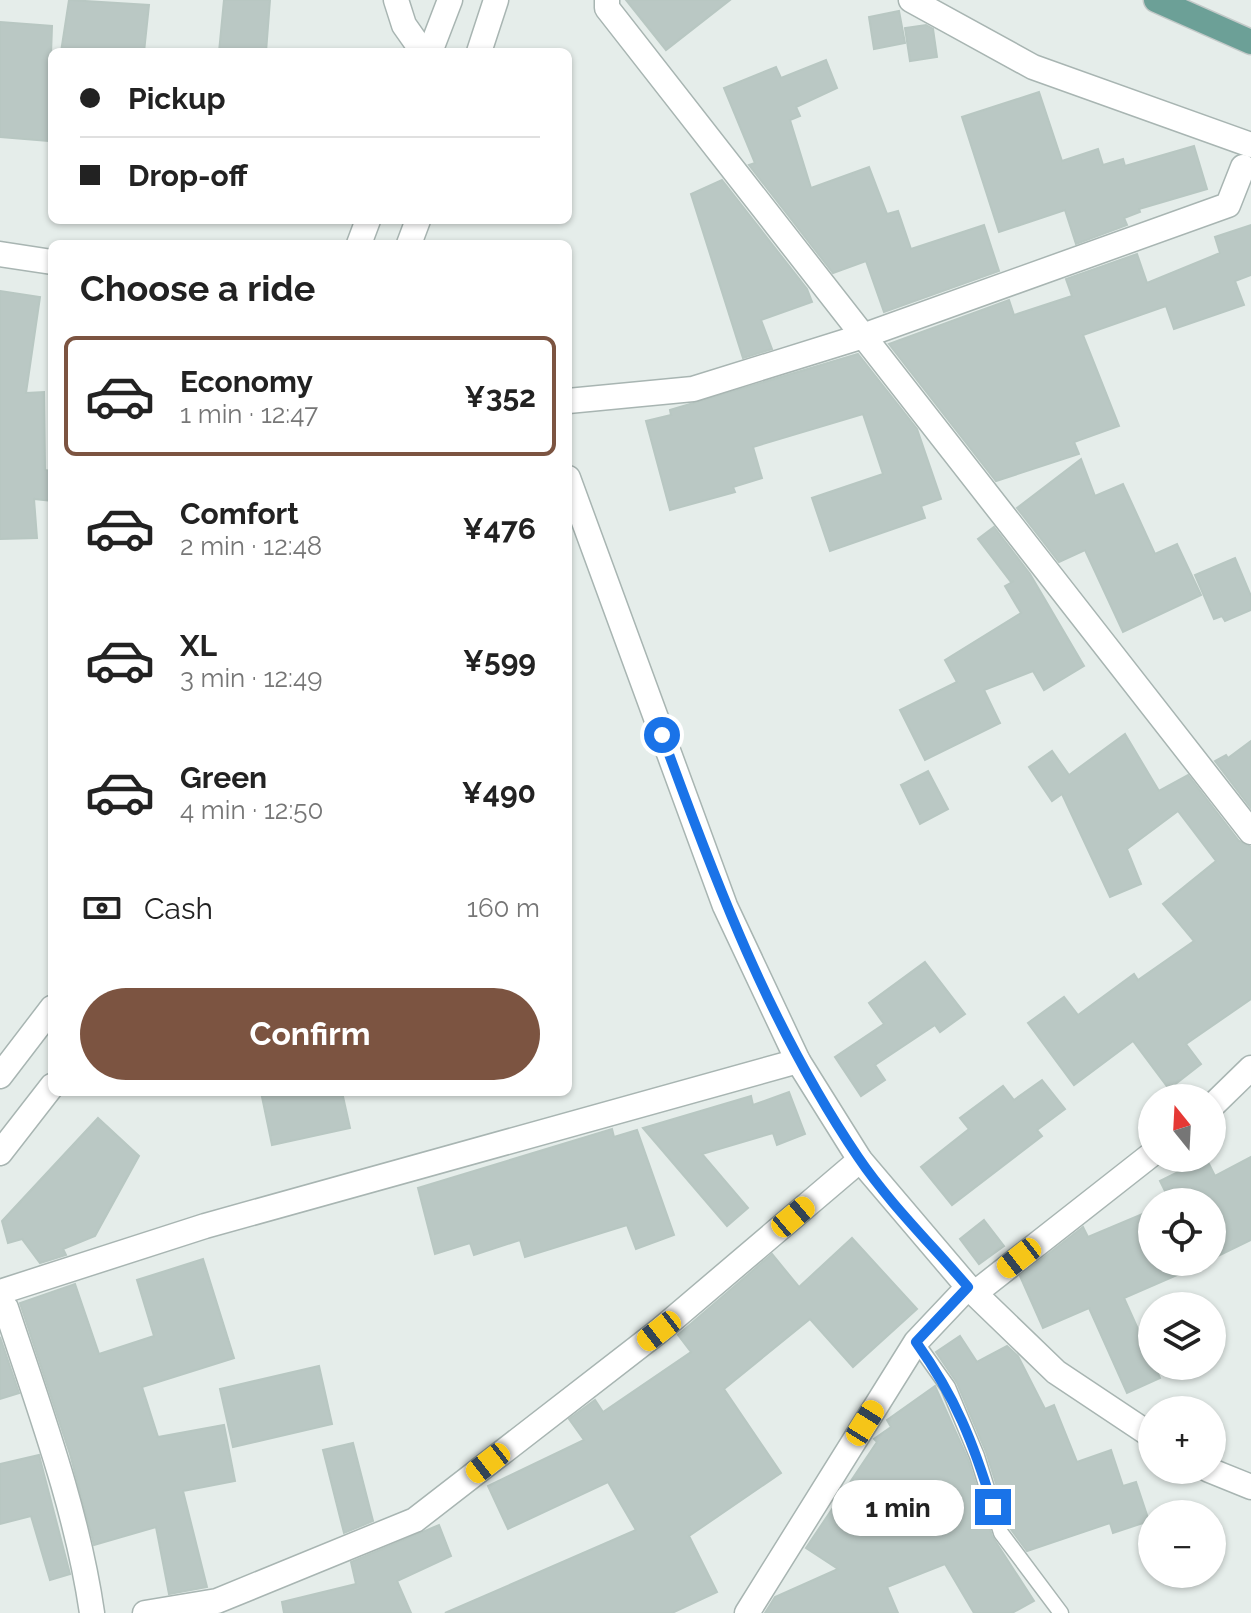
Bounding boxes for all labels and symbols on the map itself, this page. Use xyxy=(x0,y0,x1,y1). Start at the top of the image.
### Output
route start xyxy=(644,717,680,753)
north arrow xyxy=(1138,1084,1226,1172)
car xyxy=(767,1192,819,1242)
car xyxy=(993,1234,1045,1282)
car xyxy=(633,1307,685,1355)
car xyxy=(842,1396,888,1450)
car xyxy=(462,1439,514,1487)
callout: 1 min xyxy=(833,1479,965,1535)
route end xyxy=(975,1489,1011,1525)

